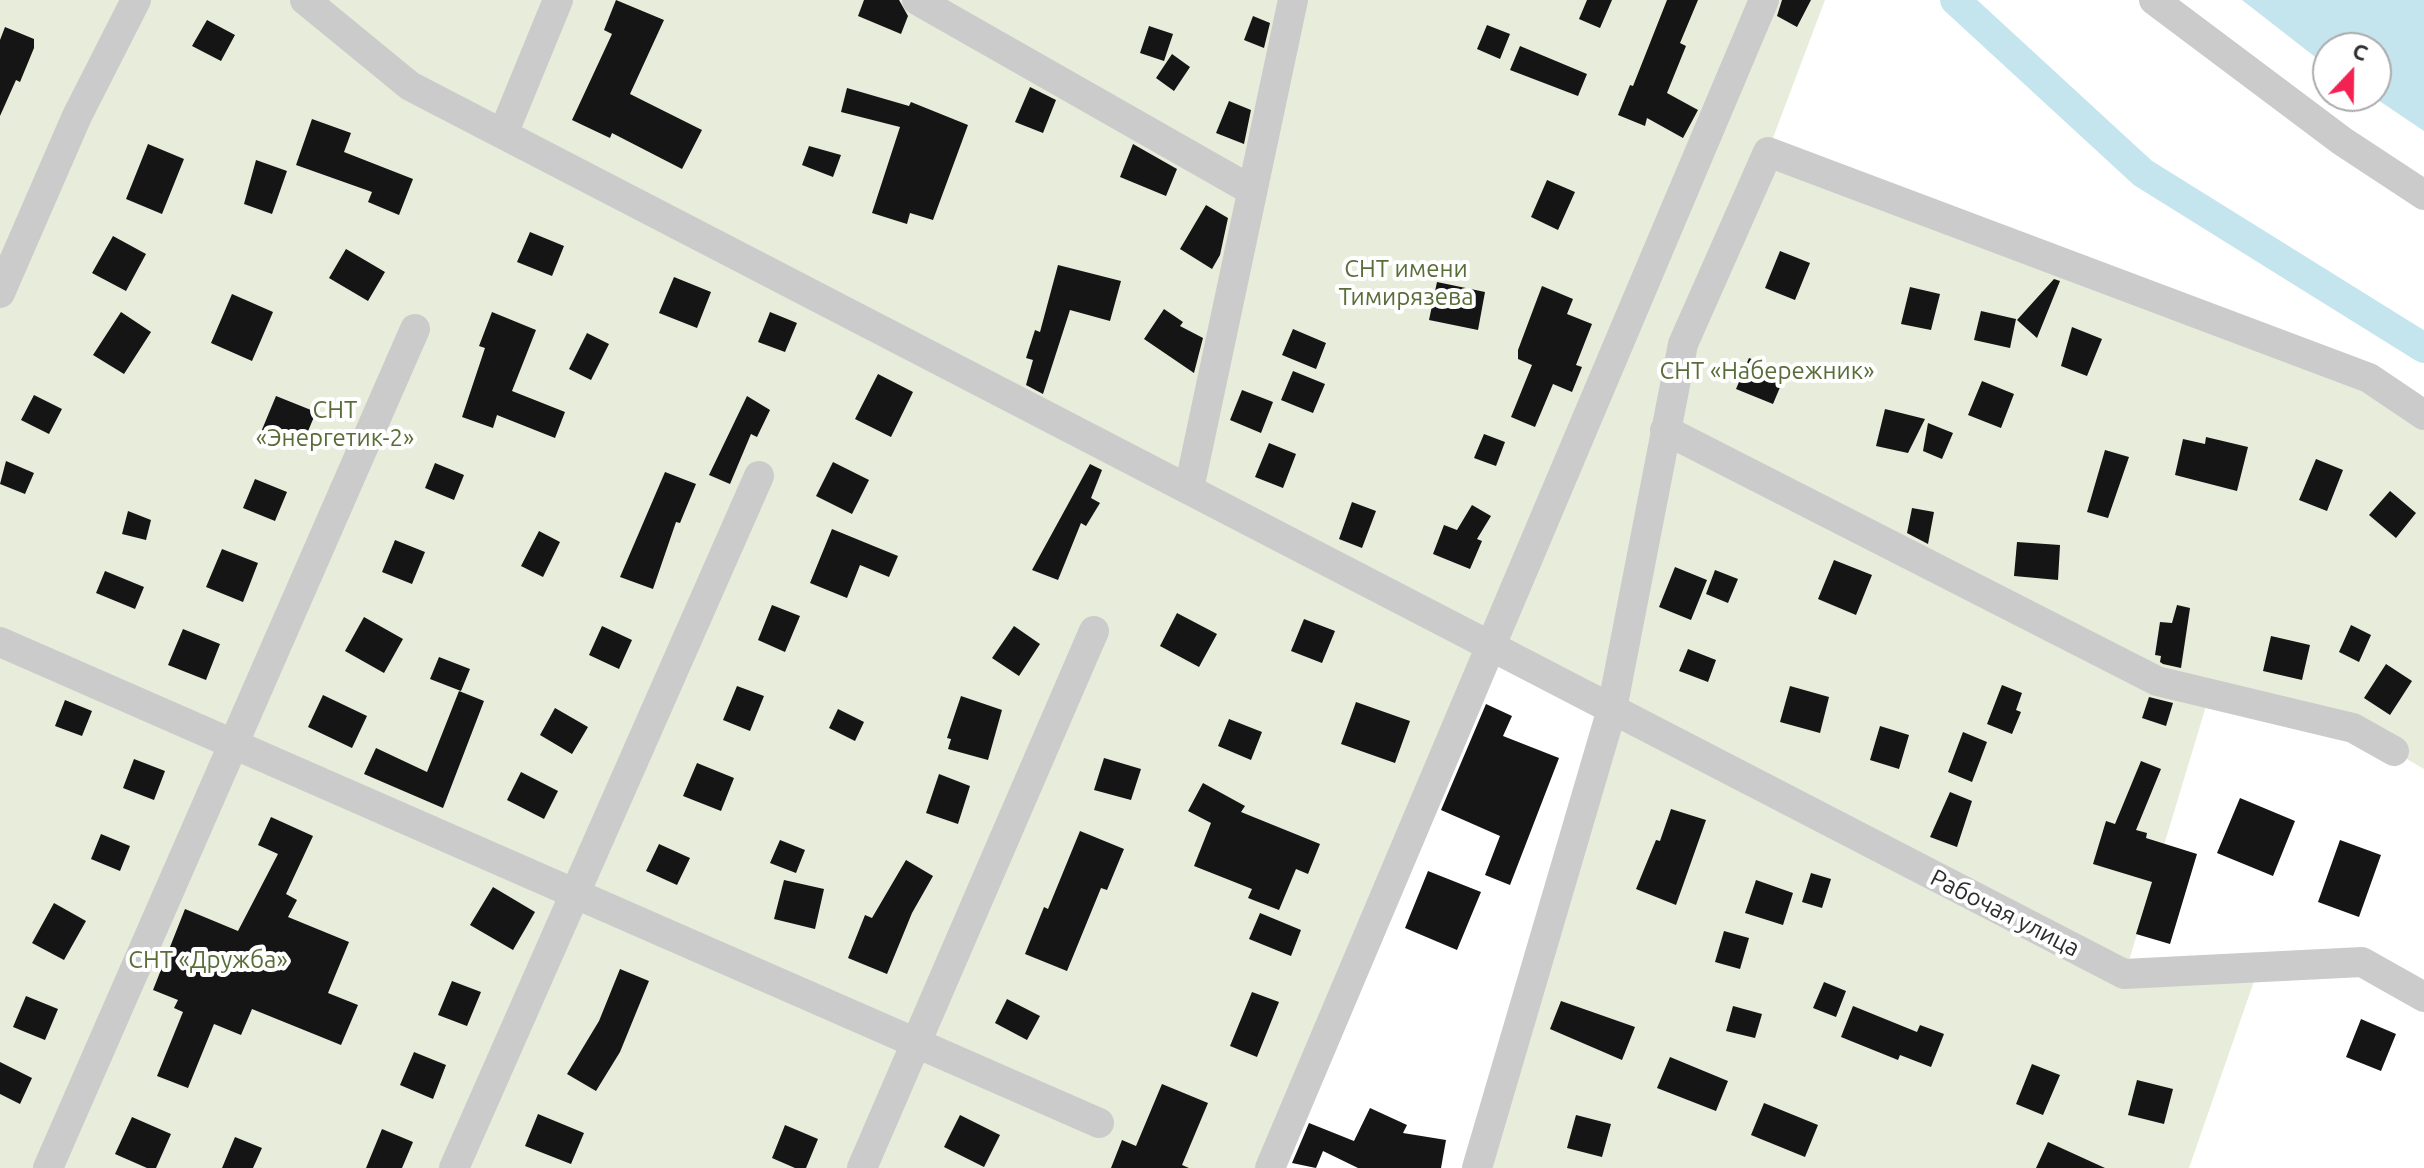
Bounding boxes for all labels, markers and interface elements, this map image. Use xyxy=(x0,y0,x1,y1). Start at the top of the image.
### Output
north arrow xyxy=(2312,32,2392,112)
text: С xyxy=(2349,37,2372,65)
park label: СНТ имени Тимирязева xyxy=(1338,255,1474,311)
park label: СНТ «Набережник» xyxy=(1660,357,1874,385)
park label: СНТ «Энергетик-2» xyxy=(256,396,414,452)
street label: Рабочая улица xyxy=(1926,863,2084,963)
park label: СНТ «Дружба» xyxy=(128,946,288,974)

